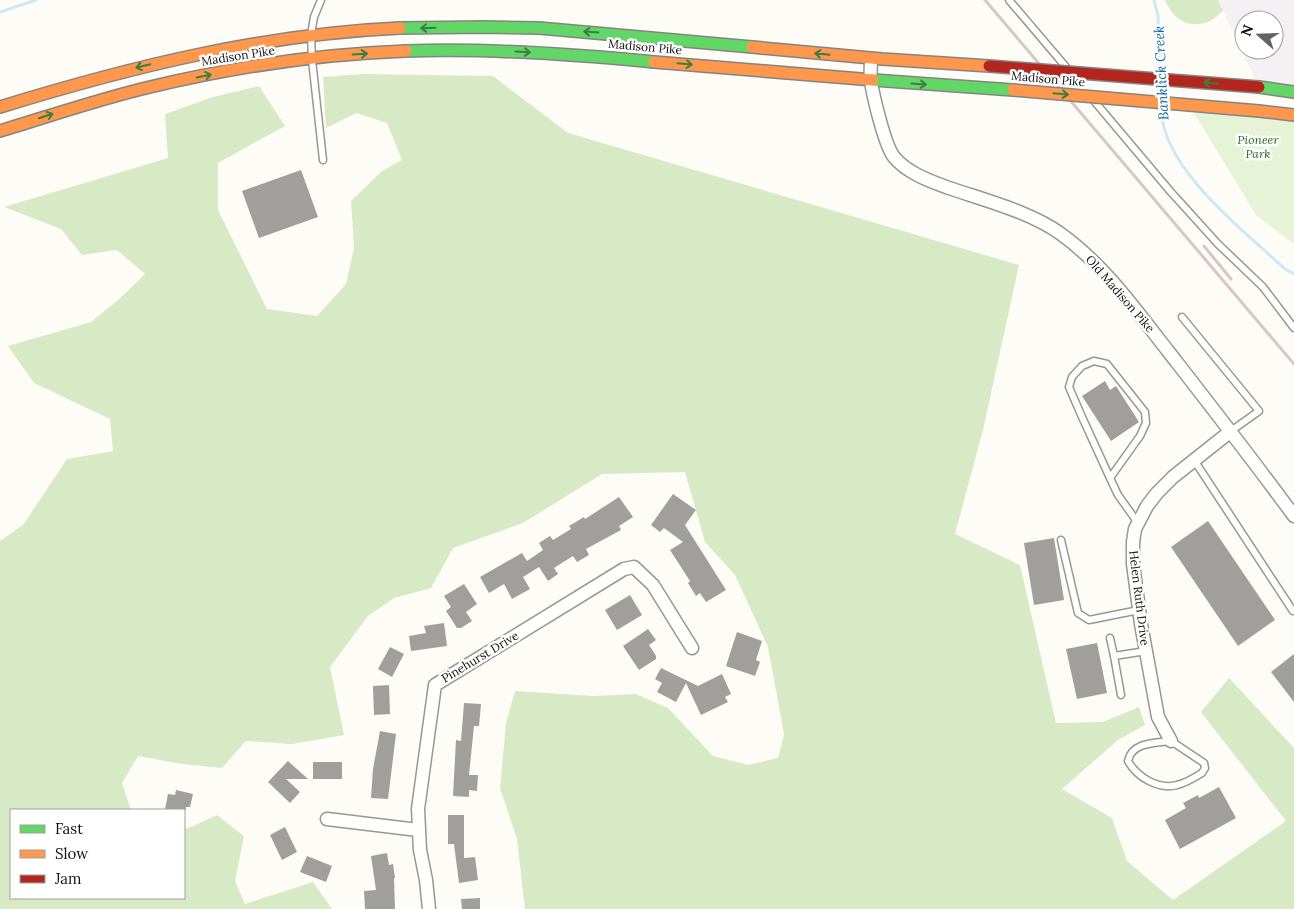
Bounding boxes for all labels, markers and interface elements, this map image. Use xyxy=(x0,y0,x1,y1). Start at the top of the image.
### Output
north arrow xyxy=(1234,10,1284,60)
text: N xyxy=(1236,22,1257,39)
one-way arrow xyxy=(421,23,437,33)
water label: Banklick Creek xyxy=(1150,25,1172,121)
one-way arrow xyxy=(583,27,599,36)
street label: Madison Pike xyxy=(607,36,683,57)
street label: Madison Pike xyxy=(200,42,276,69)
one-way arrow xyxy=(515,47,531,56)
one-way arrow xyxy=(352,49,368,58)
one-way arrow xyxy=(814,49,830,59)
one-way arrow xyxy=(676,59,692,69)
one-way arrow xyxy=(135,62,151,71)
street label: Madison Pike xyxy=(1010,68,1086,89)
one-way arrow xyxy=(195,70,211,80)
one-way arrow xyxy=(1203,79,1219,88)
one-way arrow xyxy=(911,80,927,89)
one-way arrow xyxy=(1053,90,1069,99)
one-way arrow xyxy=(38,111,54,121)
park label: Pioneer Park xyxy=(1237,132,1279,161)
street label: Old Madison Pike xyxy=(1083,252,1158,336)
street label: Helen Ruth Drive xyxy=(1126,550,1153,647)
street label: Pinehurst Drive xyxy=(438,627,521,685)
legend xyxy=(10,809,185,899)
text: Fast xyxy=(55,819,83,838)
text: Slow xyxy=(55,844,88,863)
text: Jam xyxy=(54,869,82,888)

